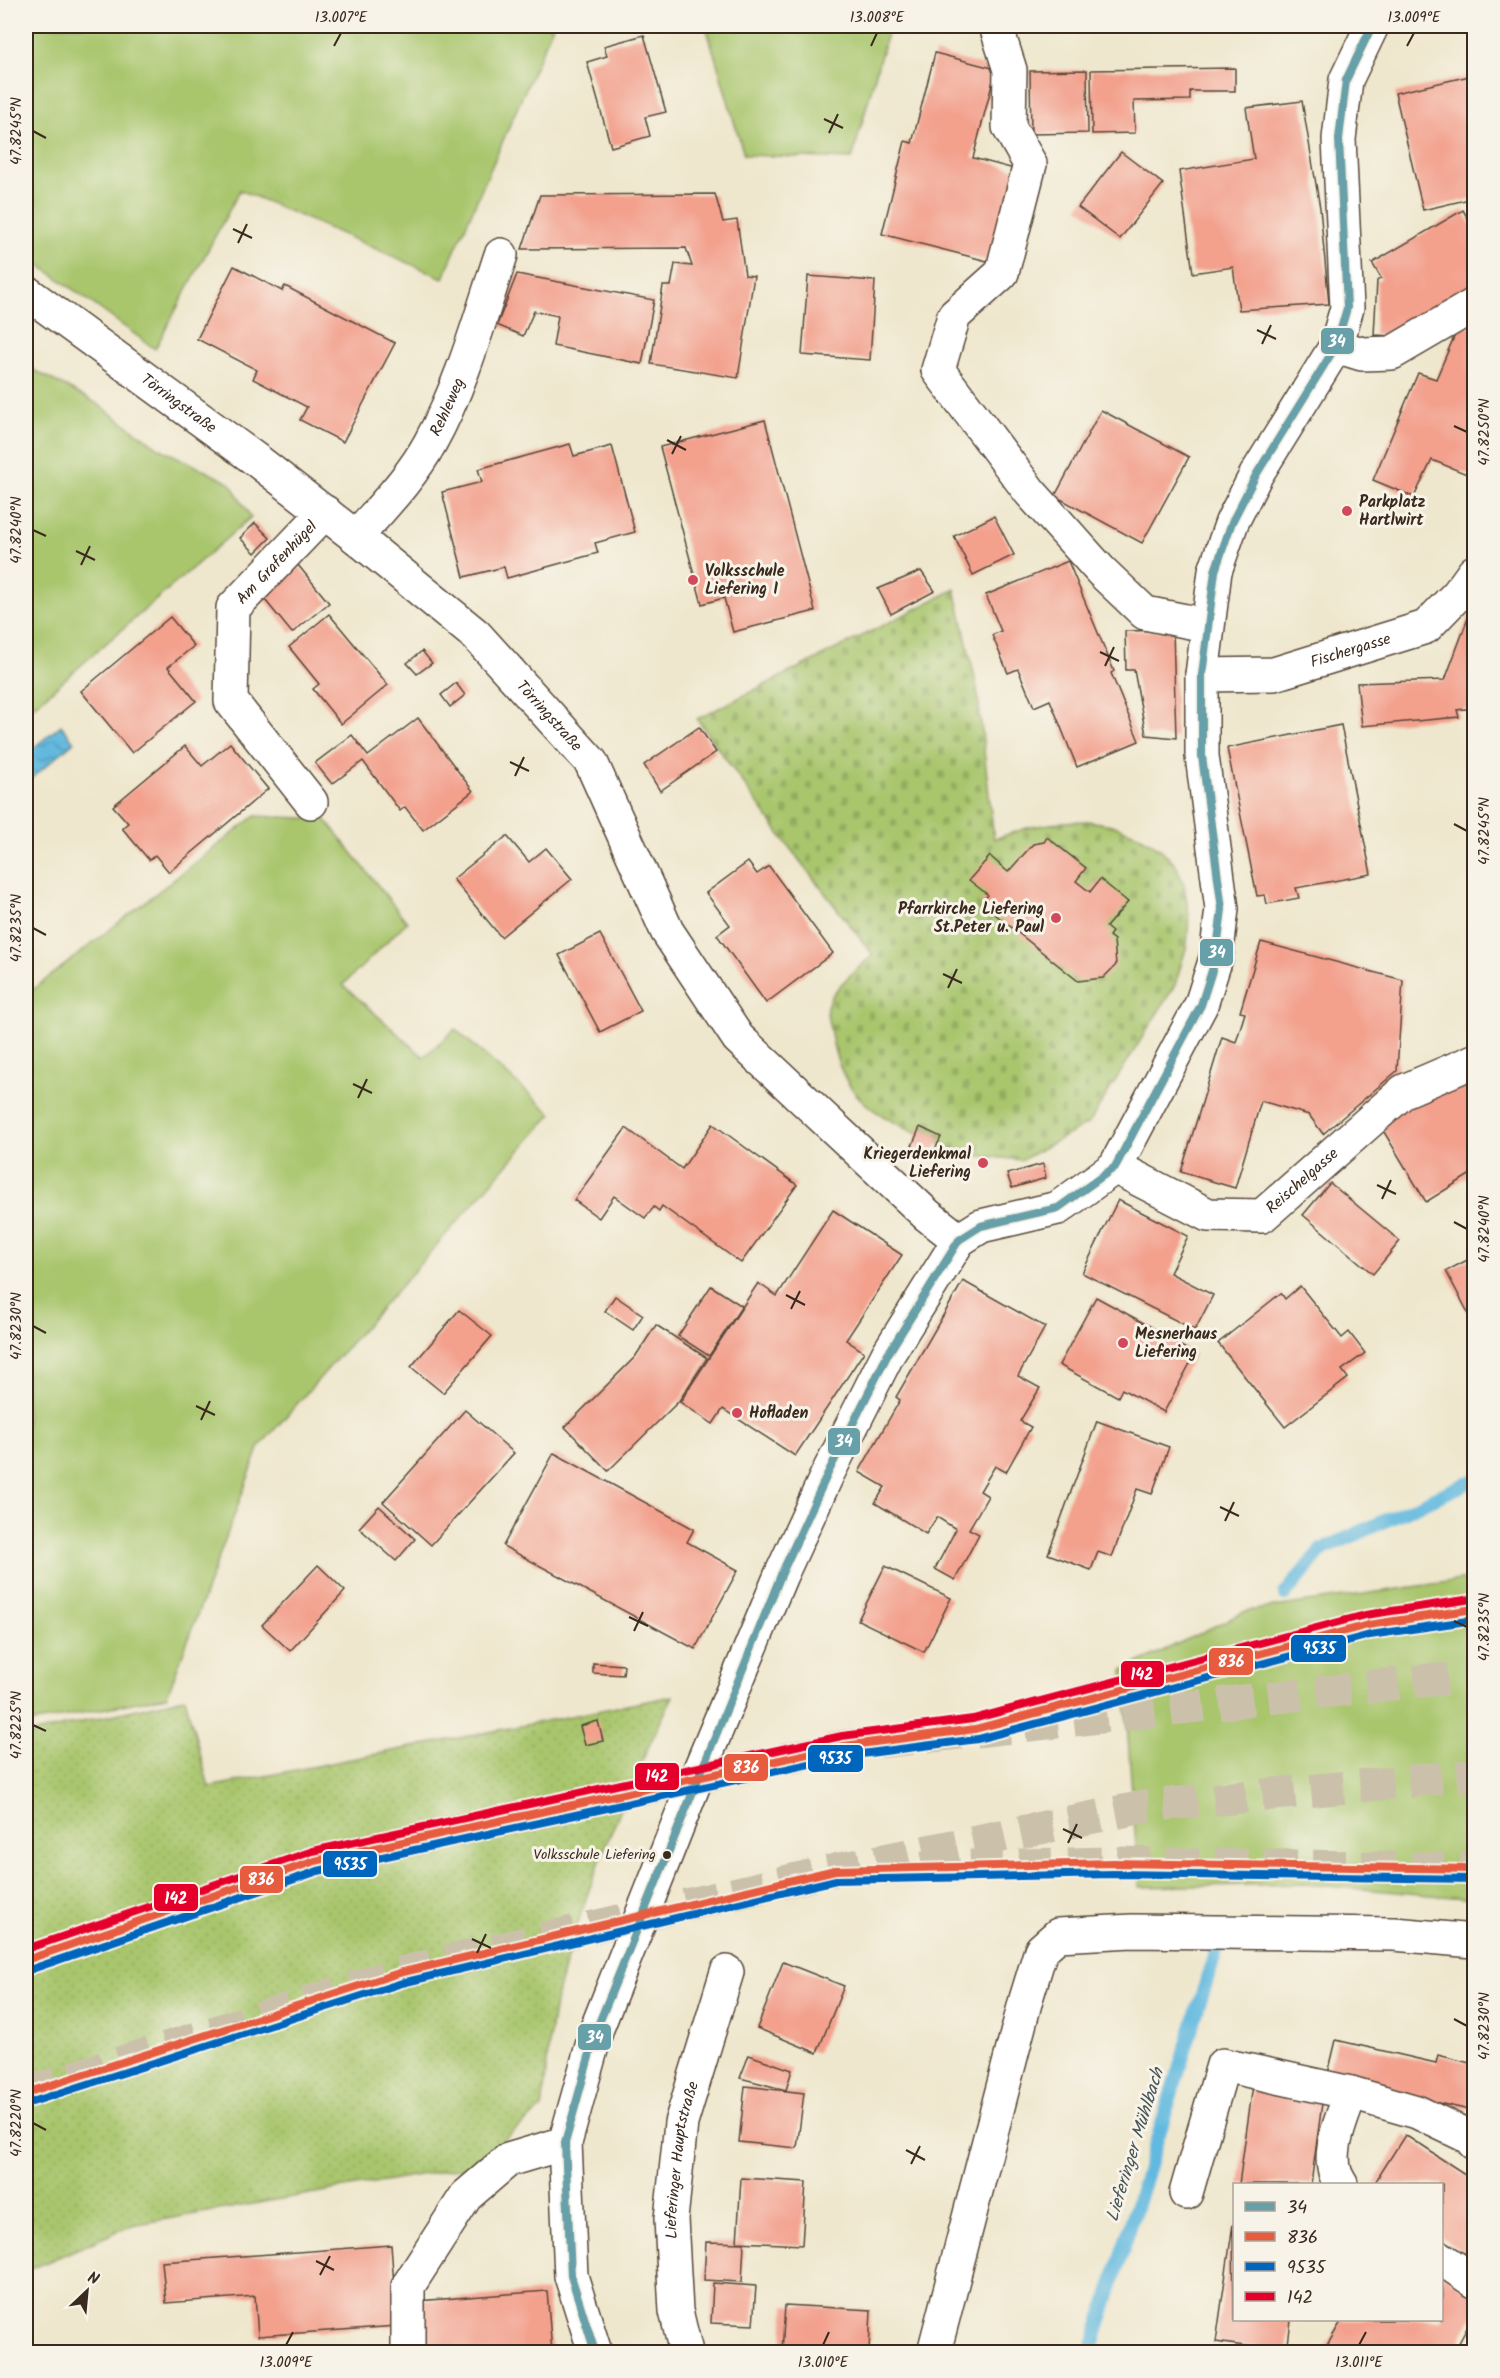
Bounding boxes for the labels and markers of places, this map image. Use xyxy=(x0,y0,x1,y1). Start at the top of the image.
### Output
place label: Parkplatz Hartlwirt xyxy=(1359,490,1426,533)
marker: Parkplatz Hartlwirt xyxy=(1340,504,1354,518)
place label: Volksschule Liefering I xyxy=(705,559,785,602)
marker: Volksschule Liefering I xyxy=(686,573,700,587)
place label: Pfarrkirche Liefering St.Peter u. Paul xyxy=(898,897,1045,940)
marker: Pfarrkirche Liefering St.Peter u. Paul xyxy=(1049,911,1063,925)
place label: Kriegerdenkmal Liefering xyxy=(864,1142,972,1185)
marker: Kriegerdenkmal Liefering xyxy=(976,1156,990,1170)
place label: Mesnerhaus Liefering xyxy=(1135,1322,1218,1365)
marker: Mesnerhaus Liefering xyxy=(1116,1336,1130,1350)
place label: Hofladen xyxy=(749,1401,809,1426)
marker: Hofladen xyxy=(730,1406,744,1420)
place label: Volksschule Liefering xyxy=(534,1844,656,1866)
marker: Volksschule Liefering xyxy=(661,1849,673,1861)

